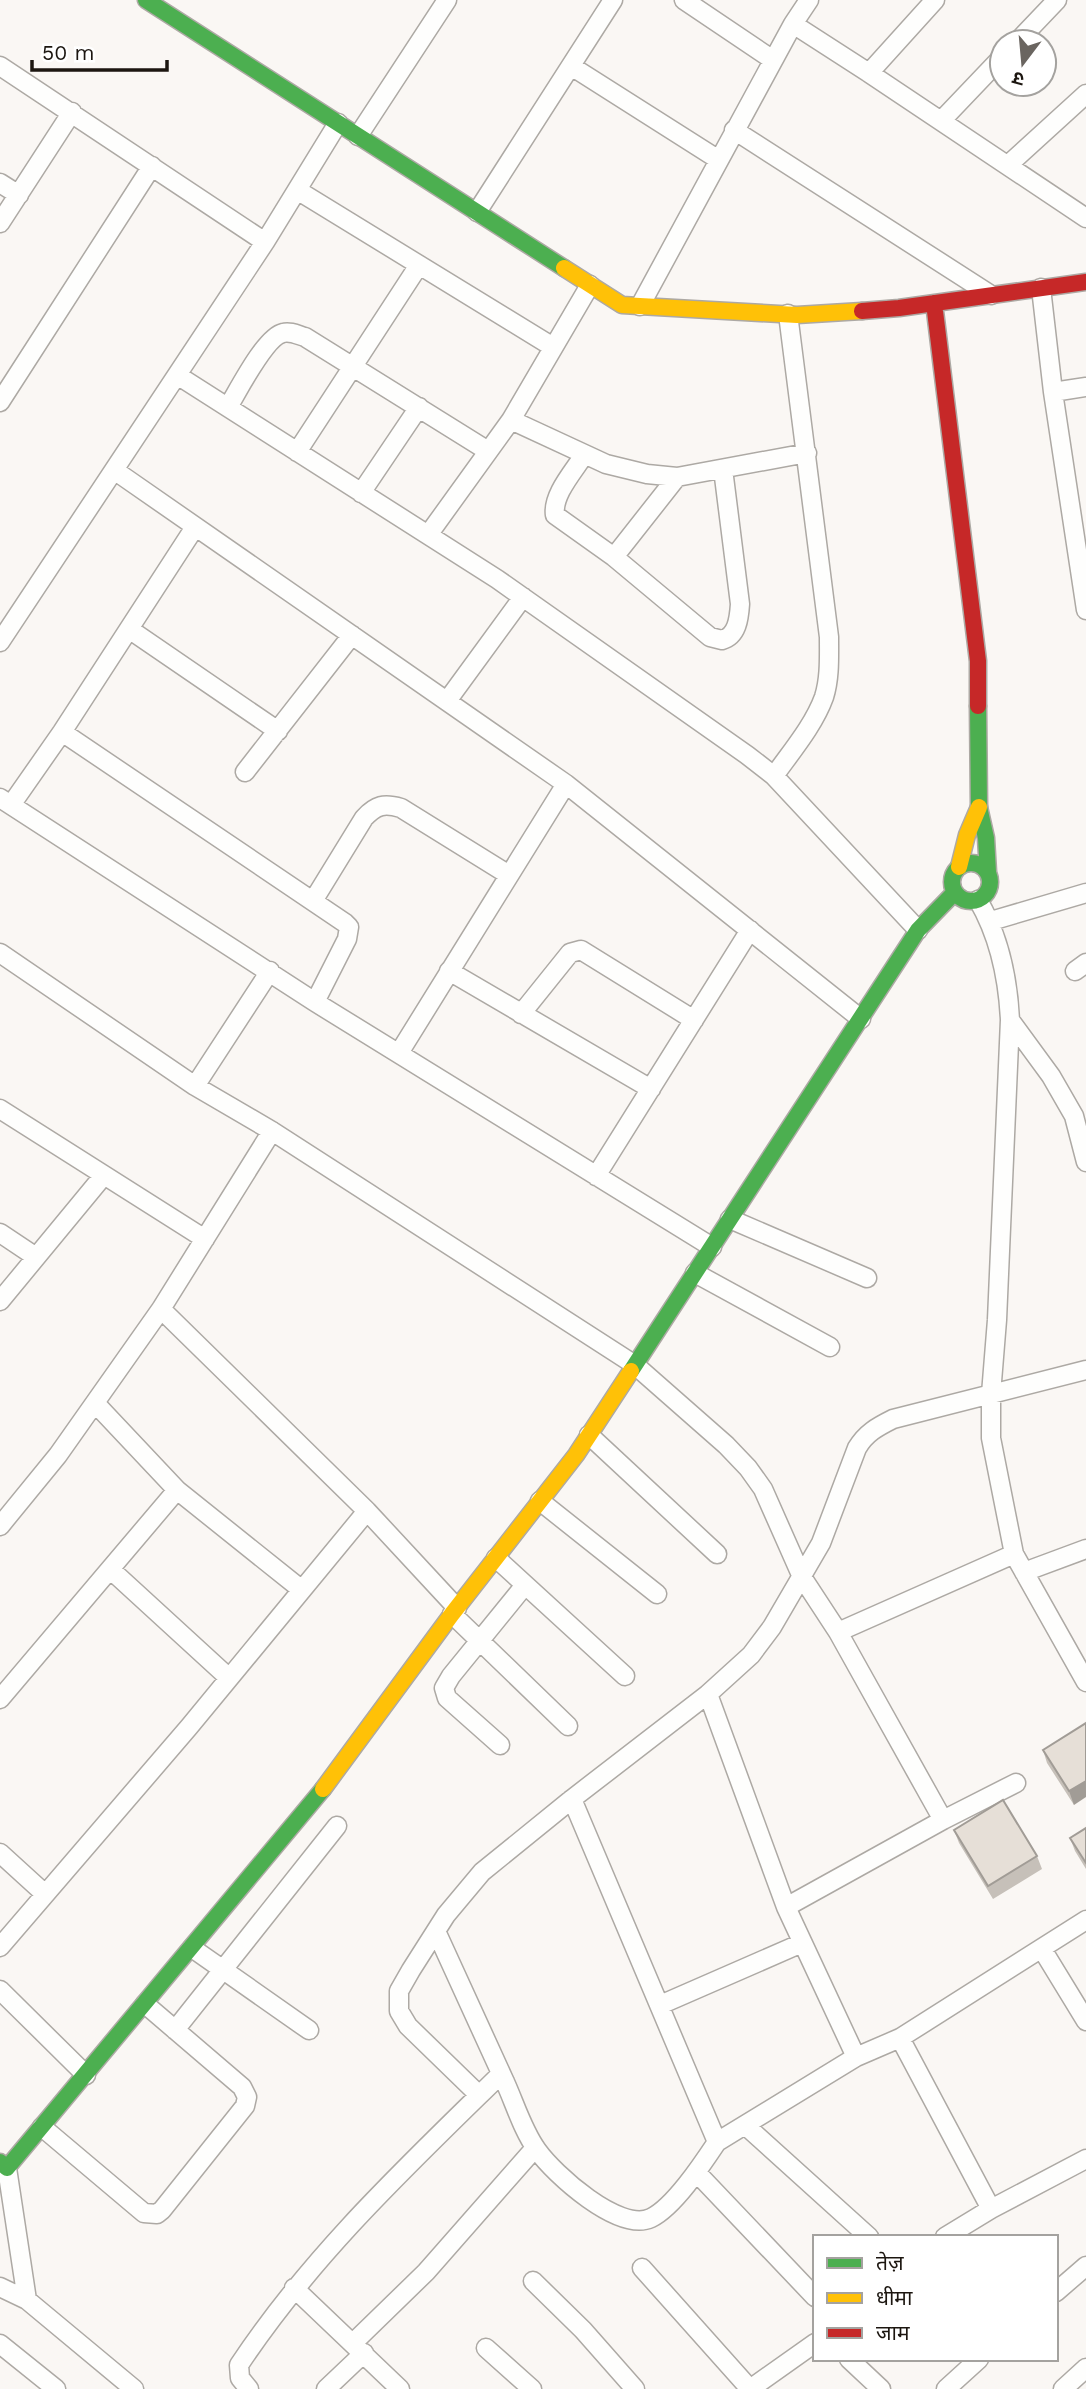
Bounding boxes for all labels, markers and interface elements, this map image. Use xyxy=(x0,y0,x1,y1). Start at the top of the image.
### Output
scale bar xyxy=(32,28,166,72)
north arrow xyxy=(988,28,1058,98)
text: 50 m xyxy=(42,40,94,65)
text: उ xyxy=(1009,66,1027,91)
legend xyxy=(813,2235,1058,2361)
text: तेज़ xyxy=(876,2250,904,2275)
text: धीमा xyxy=(876,2285,913,2310)
text: जाम xyxy=(876,2320,910,2345)

